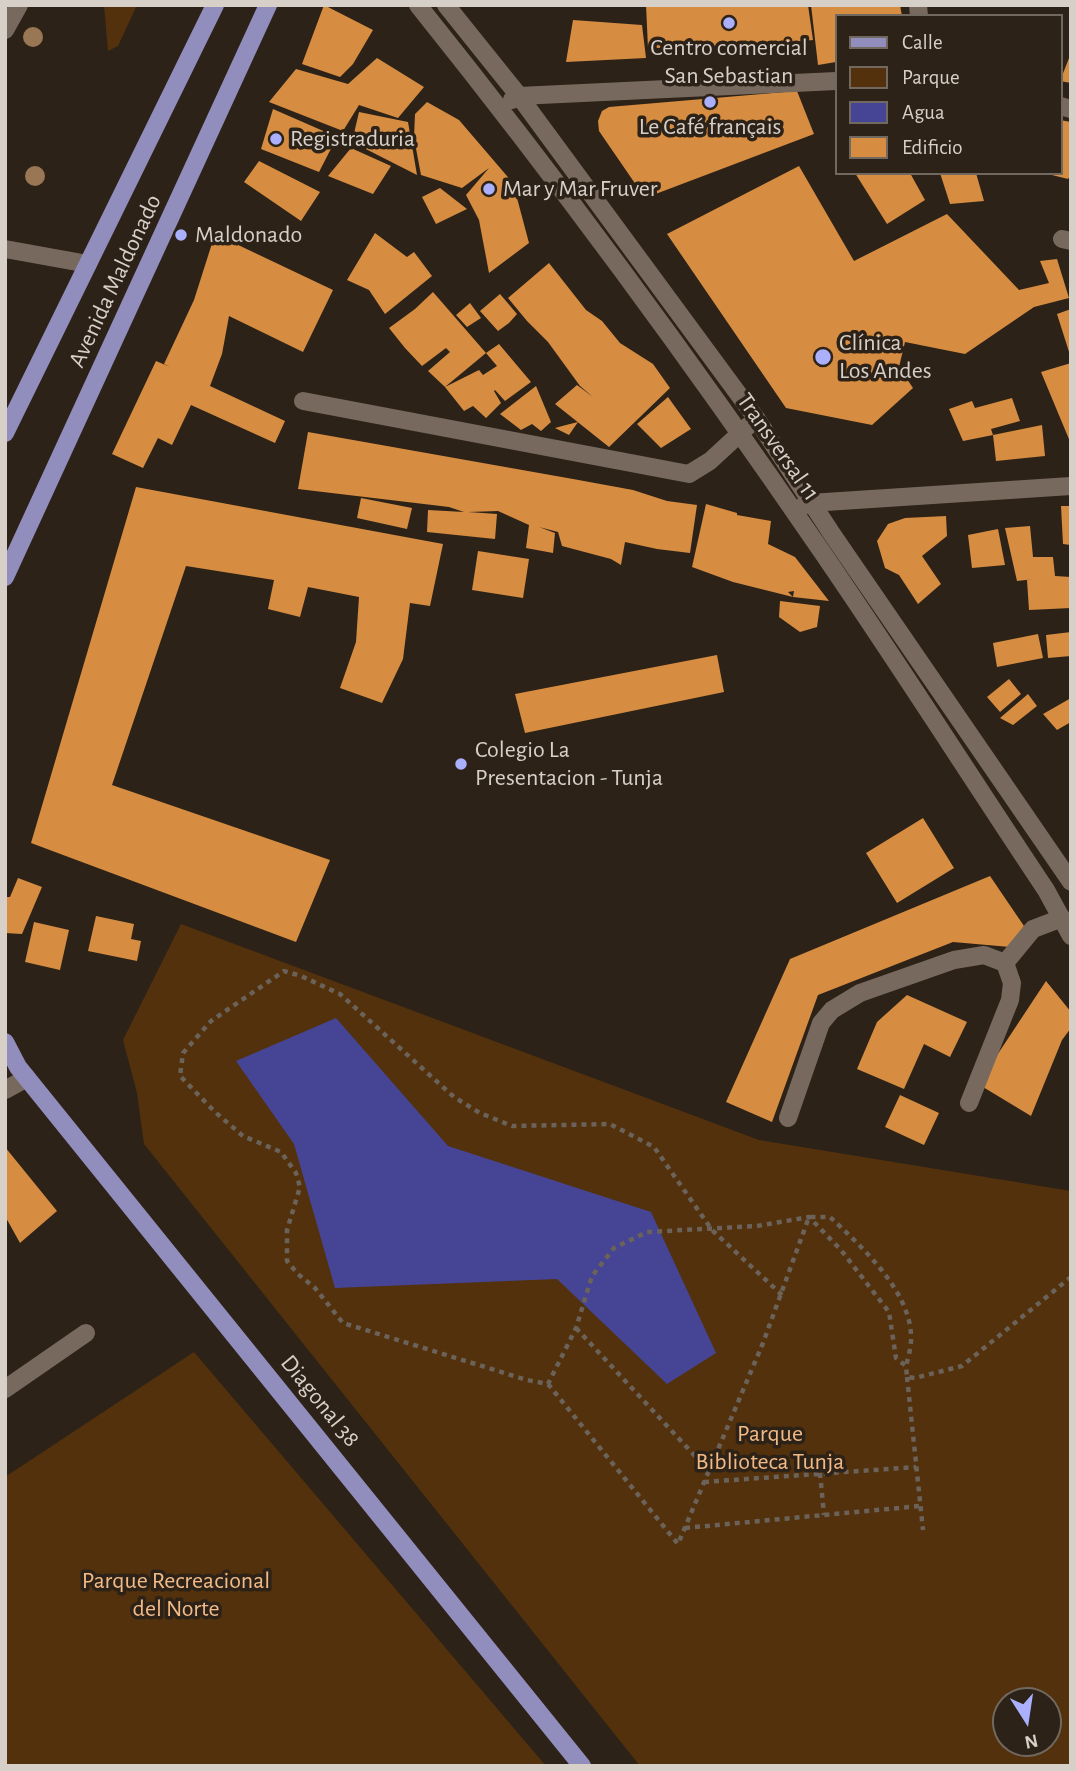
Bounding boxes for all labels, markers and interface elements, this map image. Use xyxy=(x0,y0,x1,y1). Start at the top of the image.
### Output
legend xyxy=(834,14,1062,175)
marker: Centro comercial San Sebastian xyxy=(721,15,737,31)
text: Calle xyxy=(902,32,943,53)
place label: Centro comercial San Sebastian xyxy=(650,34,808,90)
text: Parque xyxy=(902,67,960,88)
marker: Le Café français xyxy=(702,94,718,110)
text: Agua xyxy=(902,102,945,123)
place label: Le Café français xyxy=(639,113,781,141)
place label: Registraduria xyxy=(290,125,415,153)
marker: Registraduria xyxy=(268,131,284,147)
text: Edificio xyxy=(902,137,963,158)
place label: Mar y Mar Fruver xyxy=(503,175,658,203)
marker: Mar y Mar Fruver xyxy=(481,181,497,197)
street label: Avenida Maldonado xyxy=(62,190,168,372)
place label: Maldonado xyxy=(195,221,302,249)
marker: Maldonado xyxy=(173,227,189,243)
place label: Clínica Los Andes xyxy=(839,329,932,385)
marker: Clínica Los Andes xyxy=(813,347,833,367)
street label: Transversal 11 xyxy=(730,388,826,506)
place label: Colegio La Presentacion - Tunja xyxy=(475,736,663,792)
marker: Colegio La Presentacion - Tunja xyxy=(453,756,469,772)
street label: Diagonal 38 xyxy=(274,1349,366,1453)
park label: Parque Biblioteca Tunja xyxy=(696,1420,844,1476)
park label: Parque Recreacional del Norte xyxy=(82,1567,270,1623)
north arrow xyxy=(992,1687,1062,1757)
text: N xyxy=(1023,1730,1039,1752)

